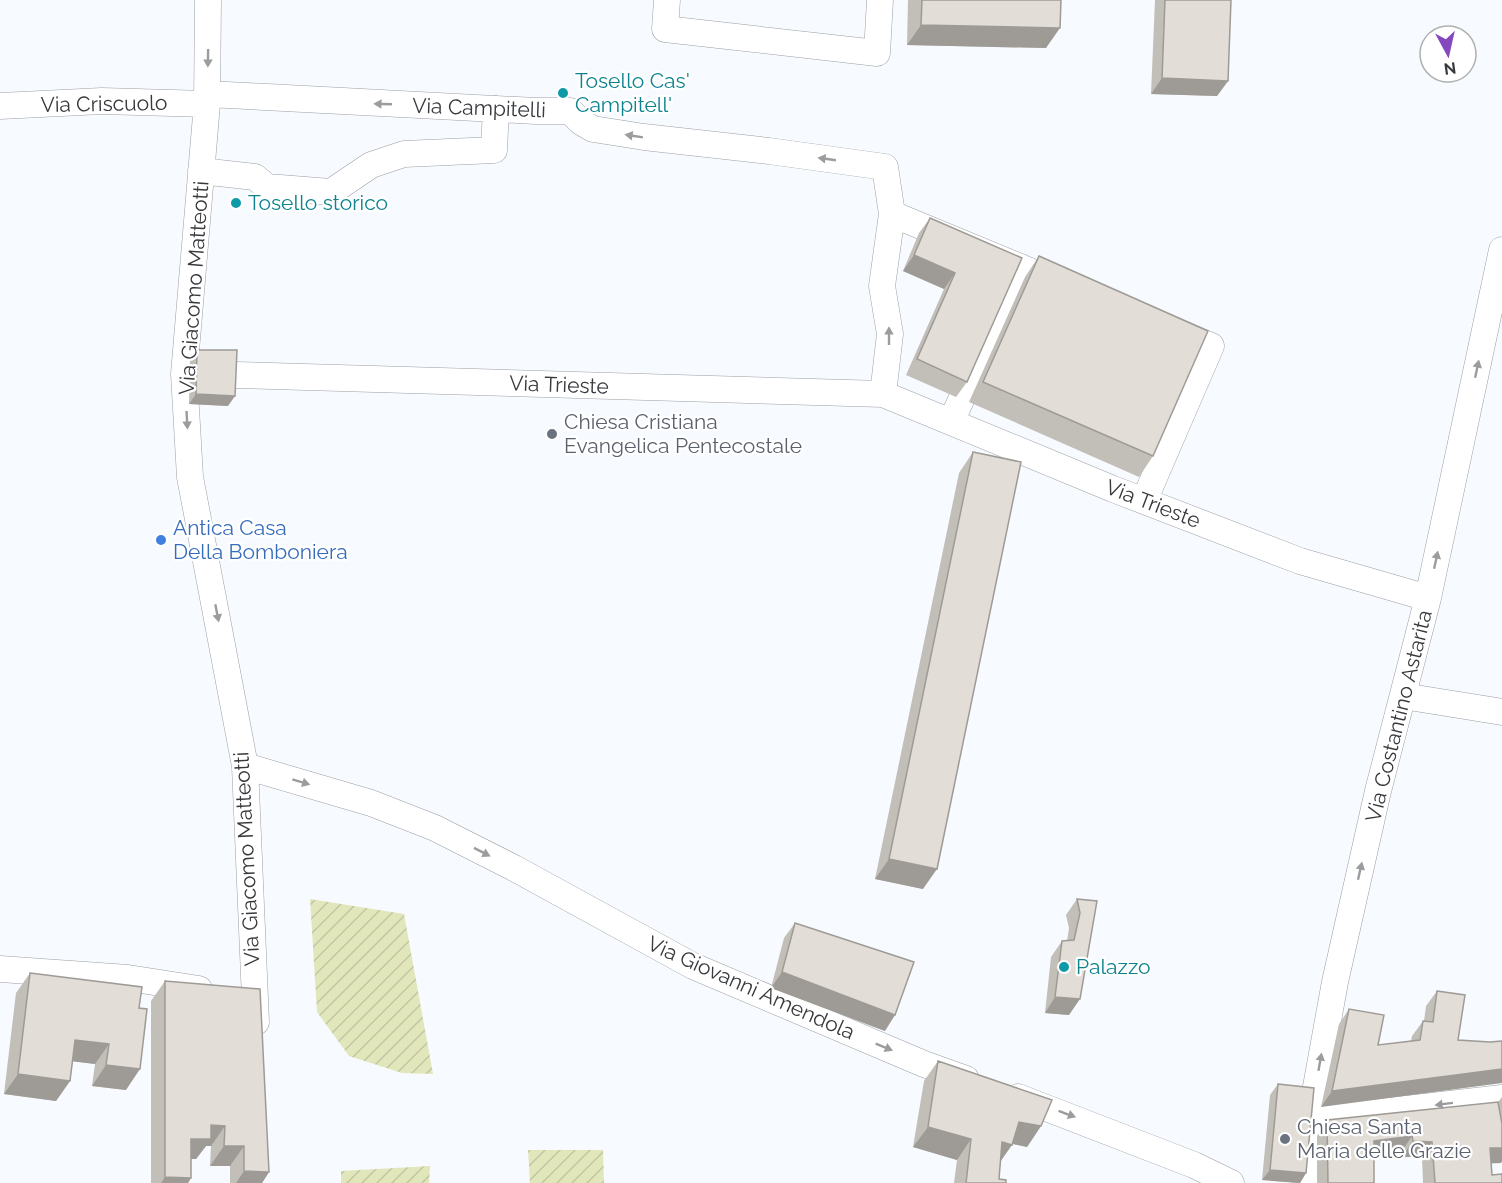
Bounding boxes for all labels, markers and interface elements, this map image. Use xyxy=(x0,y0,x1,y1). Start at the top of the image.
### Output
north arrow xyxy=(1418,24,1478,84)
one-way arrow xyxy=(203,49,213,68)
text: N xyxy=(1443,58,1457,79)
place label: Tosello Cas' Campitell' xyxy=(575,68,690,117)
marker: Tosello Cas' Campitell' xyxy=(556,86,570,100)
street label: Via Criscuolo xyxy=(40,90,168,117)
street label: Via Campitelli xyxy=(412,93,546,122)
one-way arrow xyxy=(374,99,393,109)
one-way arrow xyxy=(624,131,643,140)
one-way arrow xyxy=(818,154,837,163)
street label: Via Giacomo Matteotti xyxy=(174,180,213,396)
place label: Tosello storico xyxy=(248,190,388,215)
marker: Tosello storico xyxy=(229,196,243,210)
one-way arrow xyxy=(884,326,894,345)
one-way arrow xyxy=(1473,359,1482,378)
street label: Via Trieste xyxy=(509,370,609,399)
place label: Chiesa Cristiana Evangelica Pentecostale xyxy=(564,409,802,458)
one-way arrow xyxy=(182,411,191,430)
marker: Chiesa Cristiana Evangelica Pentecostale xyxy=(545,427,559,441)
street label: Via Trieste xyxy=(1102,474,1204,533)
place label: Antica Casa Della Bomboniera xyxy=(173,515,348,564)
marker: Antica Casa Della Bomboniera xyxy=(154,533,168,547)
one-way arrow xyxy=(1432,551,1442,569)
one-way arrow xyxy=(213,603,222,622)
street label: Via Costantino Astarita xyxy=(1360,607,1437,824)
street label: Via Giacomo Matteotti xyxy=(228,751,265,967)
one-way arrow xyxy=(292,778,310,787)
one-way arrow xyxy=(474,847,491,857)
one-way arrow xyxy=(1356,862,1365,881)
street label: Via Giovanni Amendola xyxy=(644,931,859,1045)
place label: Palazzo xyxy=(1076,954,1150,979)
marker: Palazzo xyxy=(1057,960,1071,974)
one-way arrow xyxy=(875,1043,893,1052)
one-way arrow xyxy=(1316,1053,1325,1072)
one-way arrow xyxy=(1434,1100,1453,1109)
one-way arrow xyxy=(1058,1110,1076,1120)
place label: Chiesa Santa Maria delle Grazie xyxy=(1297,1114,1471,1163)
marker: Chiesa Santa Maria delle Grazie xyxy=(1278,1132,1292,1146)

